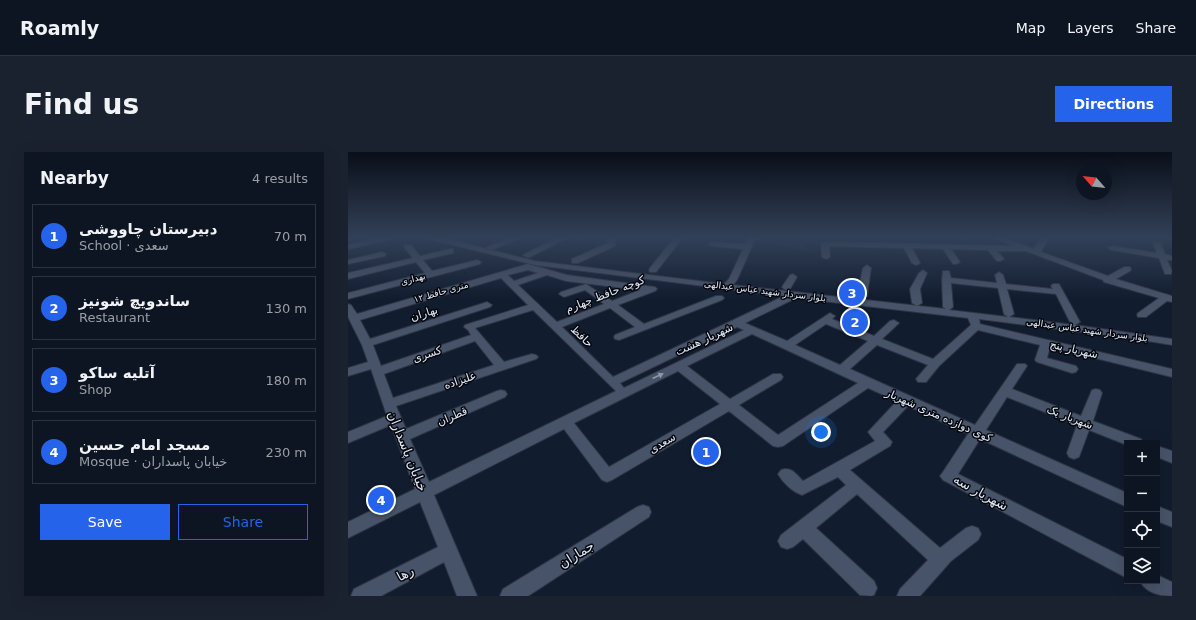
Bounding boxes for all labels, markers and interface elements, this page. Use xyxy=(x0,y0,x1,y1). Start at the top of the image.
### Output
text: Roamly xyxy=(20,17,99,39)
text: Map xyxy=(1016,20,1045,36)
text: Layers xyxy=(1067,20,1114,36)
text: Share xyxy=(1136,20,1176,36)
button: Directions xyxy=(1055,86,1172,122)
text: Find us xyxy=(24,88,139,121)
north arrow xyxy=(1076,164,1112,200)
text: Nearby xyxy=(40,168,109,188)
text: 4 results xyxy=(252,171,308,186)
text: دبیرستان چاووشی xyxy=(79,220,217,238)
text: 1 xyxy=(49,229,59,244)
text: 70 m xyxy=(274,229,307,244)
text: School · سعدی xyxy=(79,238,169,253)
street label: بهداری xyxy=(399,271,427,287)
street label: کوچه حافظ چهارم xyxy=(564,273,647,316)
pin: 3 xyxy=(839,278,865,308)
street label: ۱۲ متری حافظ xyxy=(413,279,470,305)
street label: بلوار سردار شهید عباس عبدالهی xyxy=(704,279,826,303)
text: ساندویچ شونیز xyxy=(79,292,190,310)
text: 2 xyxy=(49,301,59,316)
text: 130 m xyxy=(265,301,307,316)
street label: بهاران xyxy=(409,303,439,324)
pin: 2 xyxy=(842,307,868,337)
text: Restaurant xyxy=(79,310,150,325)
street label: بلوار سردار شهید عباس عبدالهی xyxy=(1026,317,1148,343)
street label: شهریار هشت xyxy=(673,320,735,358)
street label: حافظ xyxy=(568,323,595,350)
street label: شهریار پنج xyxy=(1049,338,1099,361)
street label: کسری xyxy=(411,343,444,365)
text: آتلیه ساکو xyxy=(79,364,155,382)
street label: علیزاده xyxy=(442,369,478,392)
text: 3 xyxy=(49,373,59,388)
text: 180 m xyxy=(265,373,307,388)
one-way arrow xyxy=(652,373,664,379)
text: Shop xyxy=(79,382,112,397)
street label: کوی دوازده متری شهریار xyxy=(883,386,995,445)
street label: شهریار یک xyxy=(1045,403,1095,432)
street label: قطران xyxy=(435,404,469,429)
street label: خیابان پاسداران xyxy=(384,409,431,494)
your location xyxy=(811,422,831,442)
street label: سعدی xyxy=(647,430,678,456)
text: مسجد امام حسین xyxy=(79,436,210,454)
pin: 1 xyxy=(693,437,719,467)
map controls xyxy=(1124,440,1160,584)
button: + xyxy=(1124,440,1160,476)
text: 4 xyxy=(49,445,59,460)
text: 230 m xyxy=(265,445,307,460)
text: Mosque · خیابان پاسداران xyxy=(79,454,227,469)
street label: شهریار سه xyxy=(950,471,1011,514)
button: − xyxy=(1124,476,1160,512)
pin: 4 xyxy=(368,485,394,515)
button: Save xyxy=(40,504,170,540)
button: Share xyxy=(178,504,308,540)
button: locate xyxy=(1124,512,1160,548)
street label: جماران xyxy=(556,538,597,572)
button: layers xyxy=(1124,548,1160,584)
street label: رها xyxy=(394,563,417,585)

